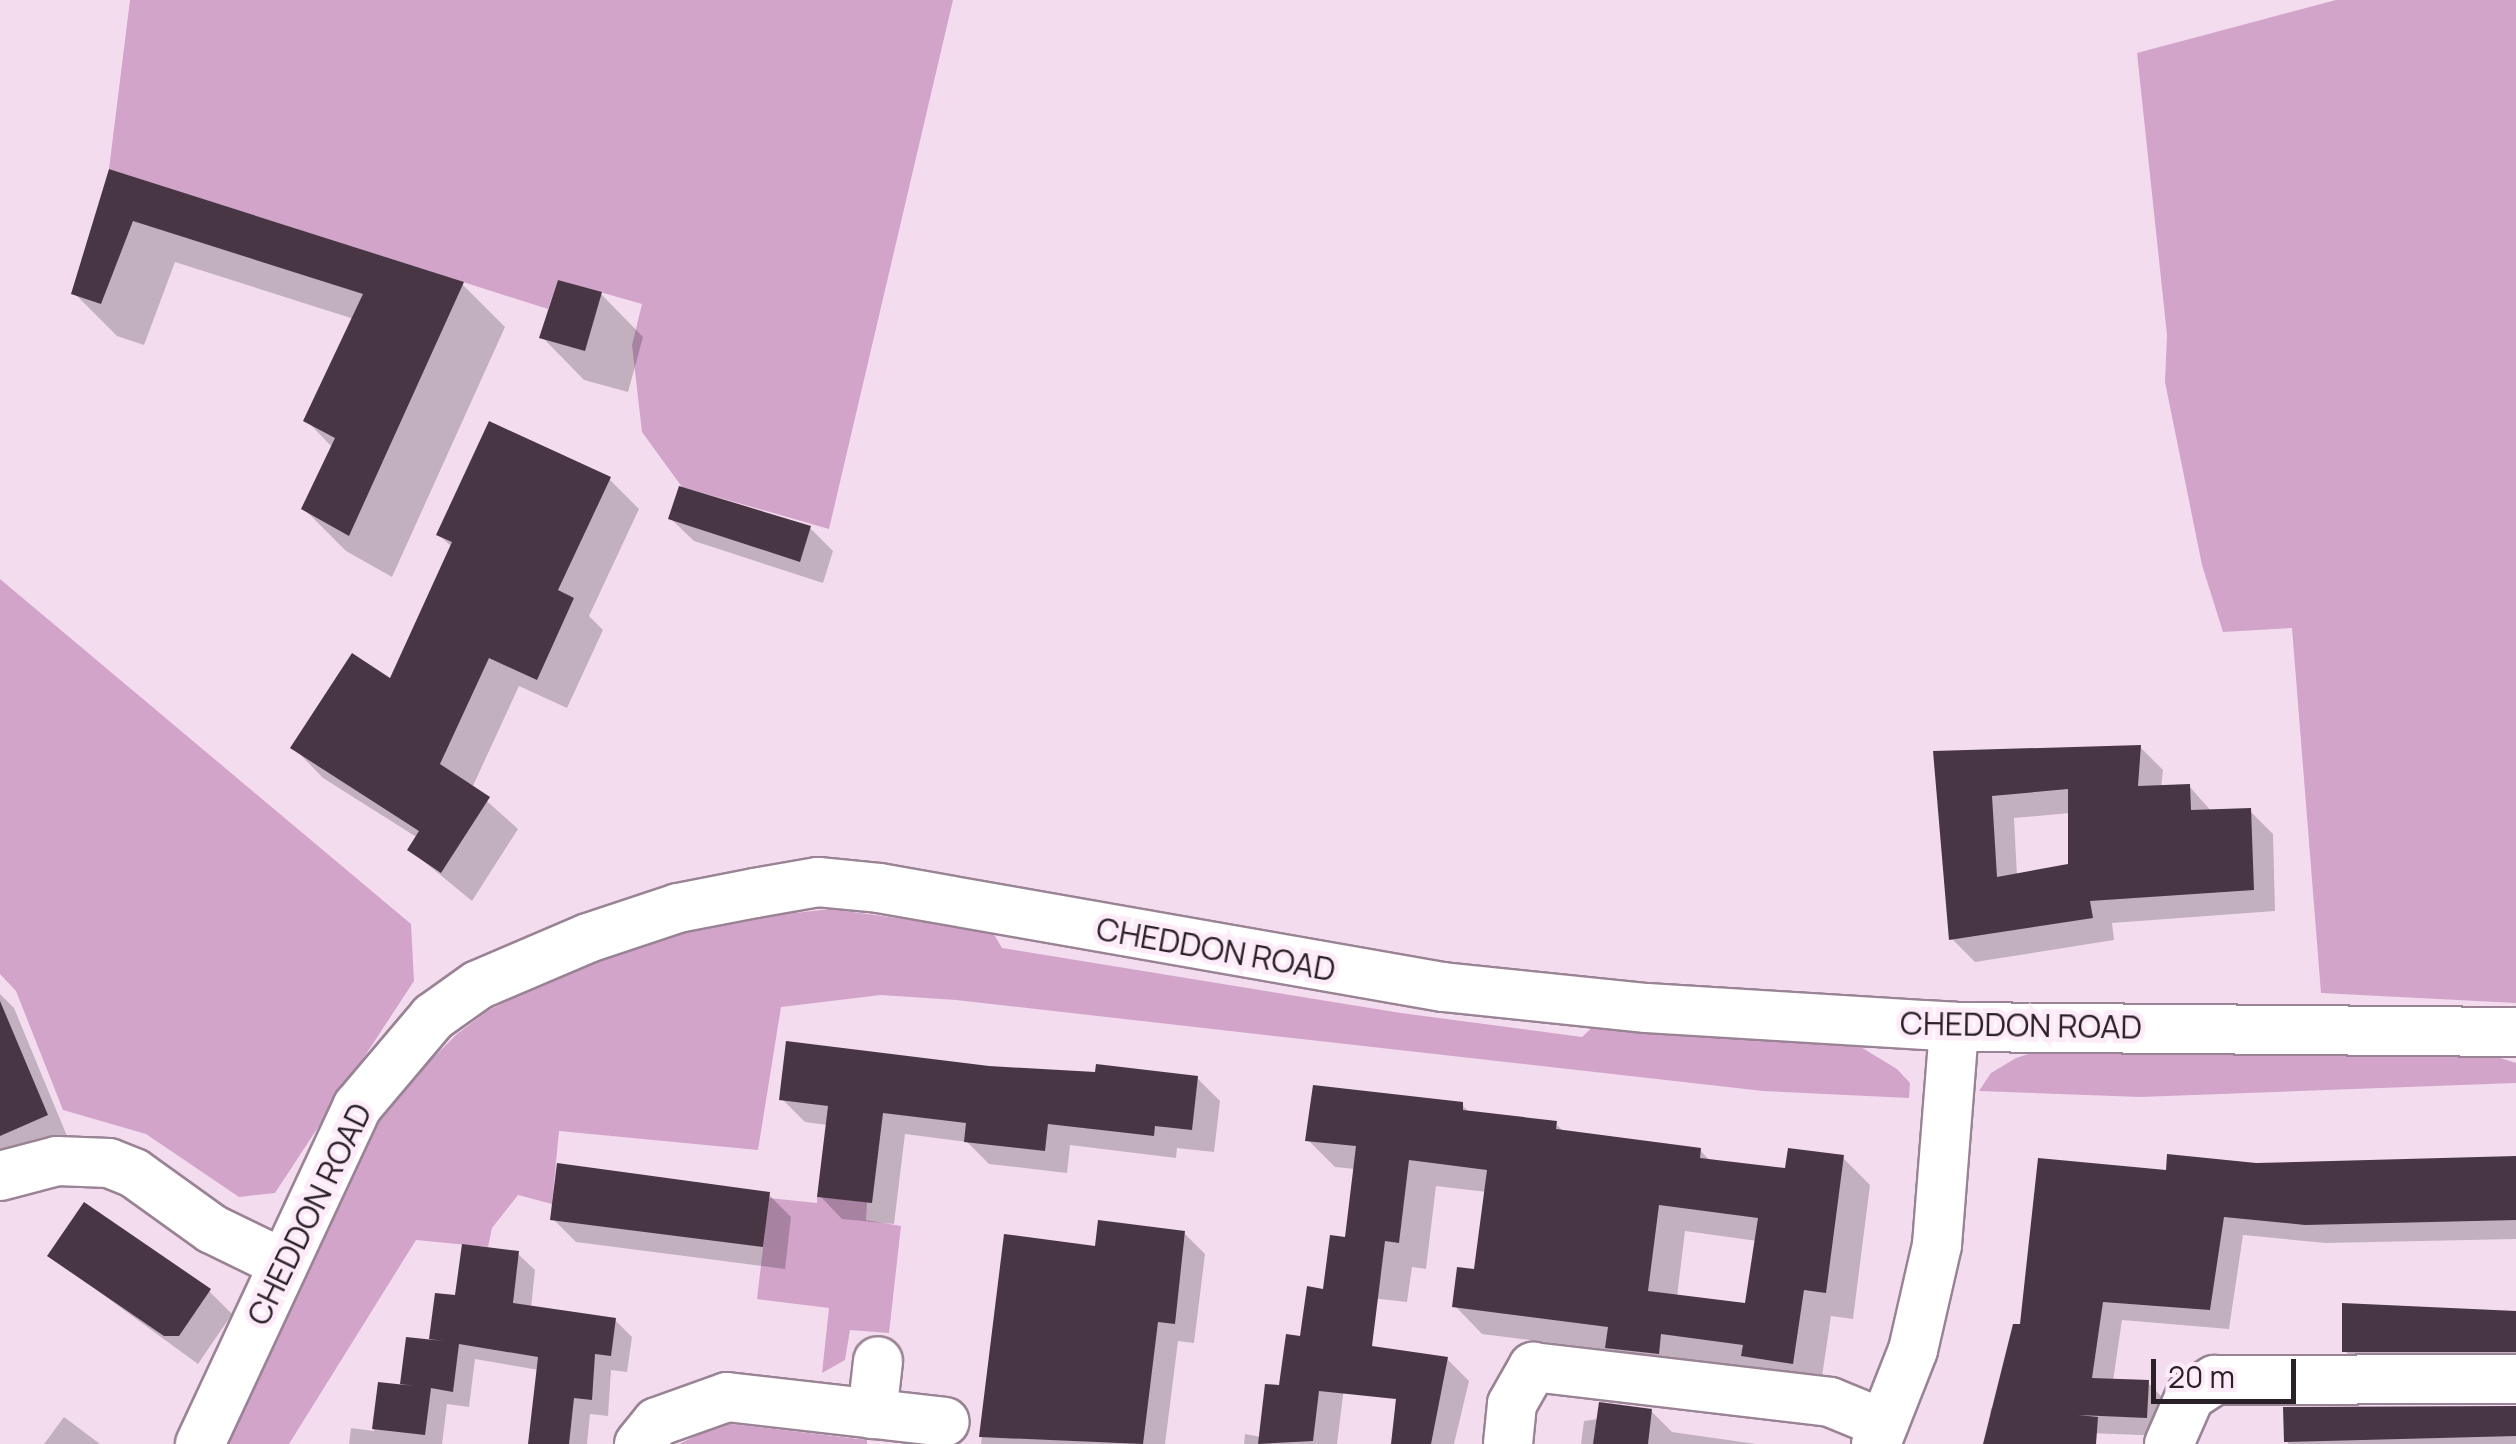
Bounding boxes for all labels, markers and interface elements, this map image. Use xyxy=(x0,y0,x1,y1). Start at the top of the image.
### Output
street label: CHEDDON ROAD xyxy=(1094,909,1338,989)
street label: CHEDDON ROAD xyxy=(1900,1004,2142,1046)
street label: CHEDDON ROAD xyxy=(239,1097,379,1331)
scale bar xyxy=(2156,1339,2301,1401)
text: 20 m xyxy=(2168,1356,2235,1397)

